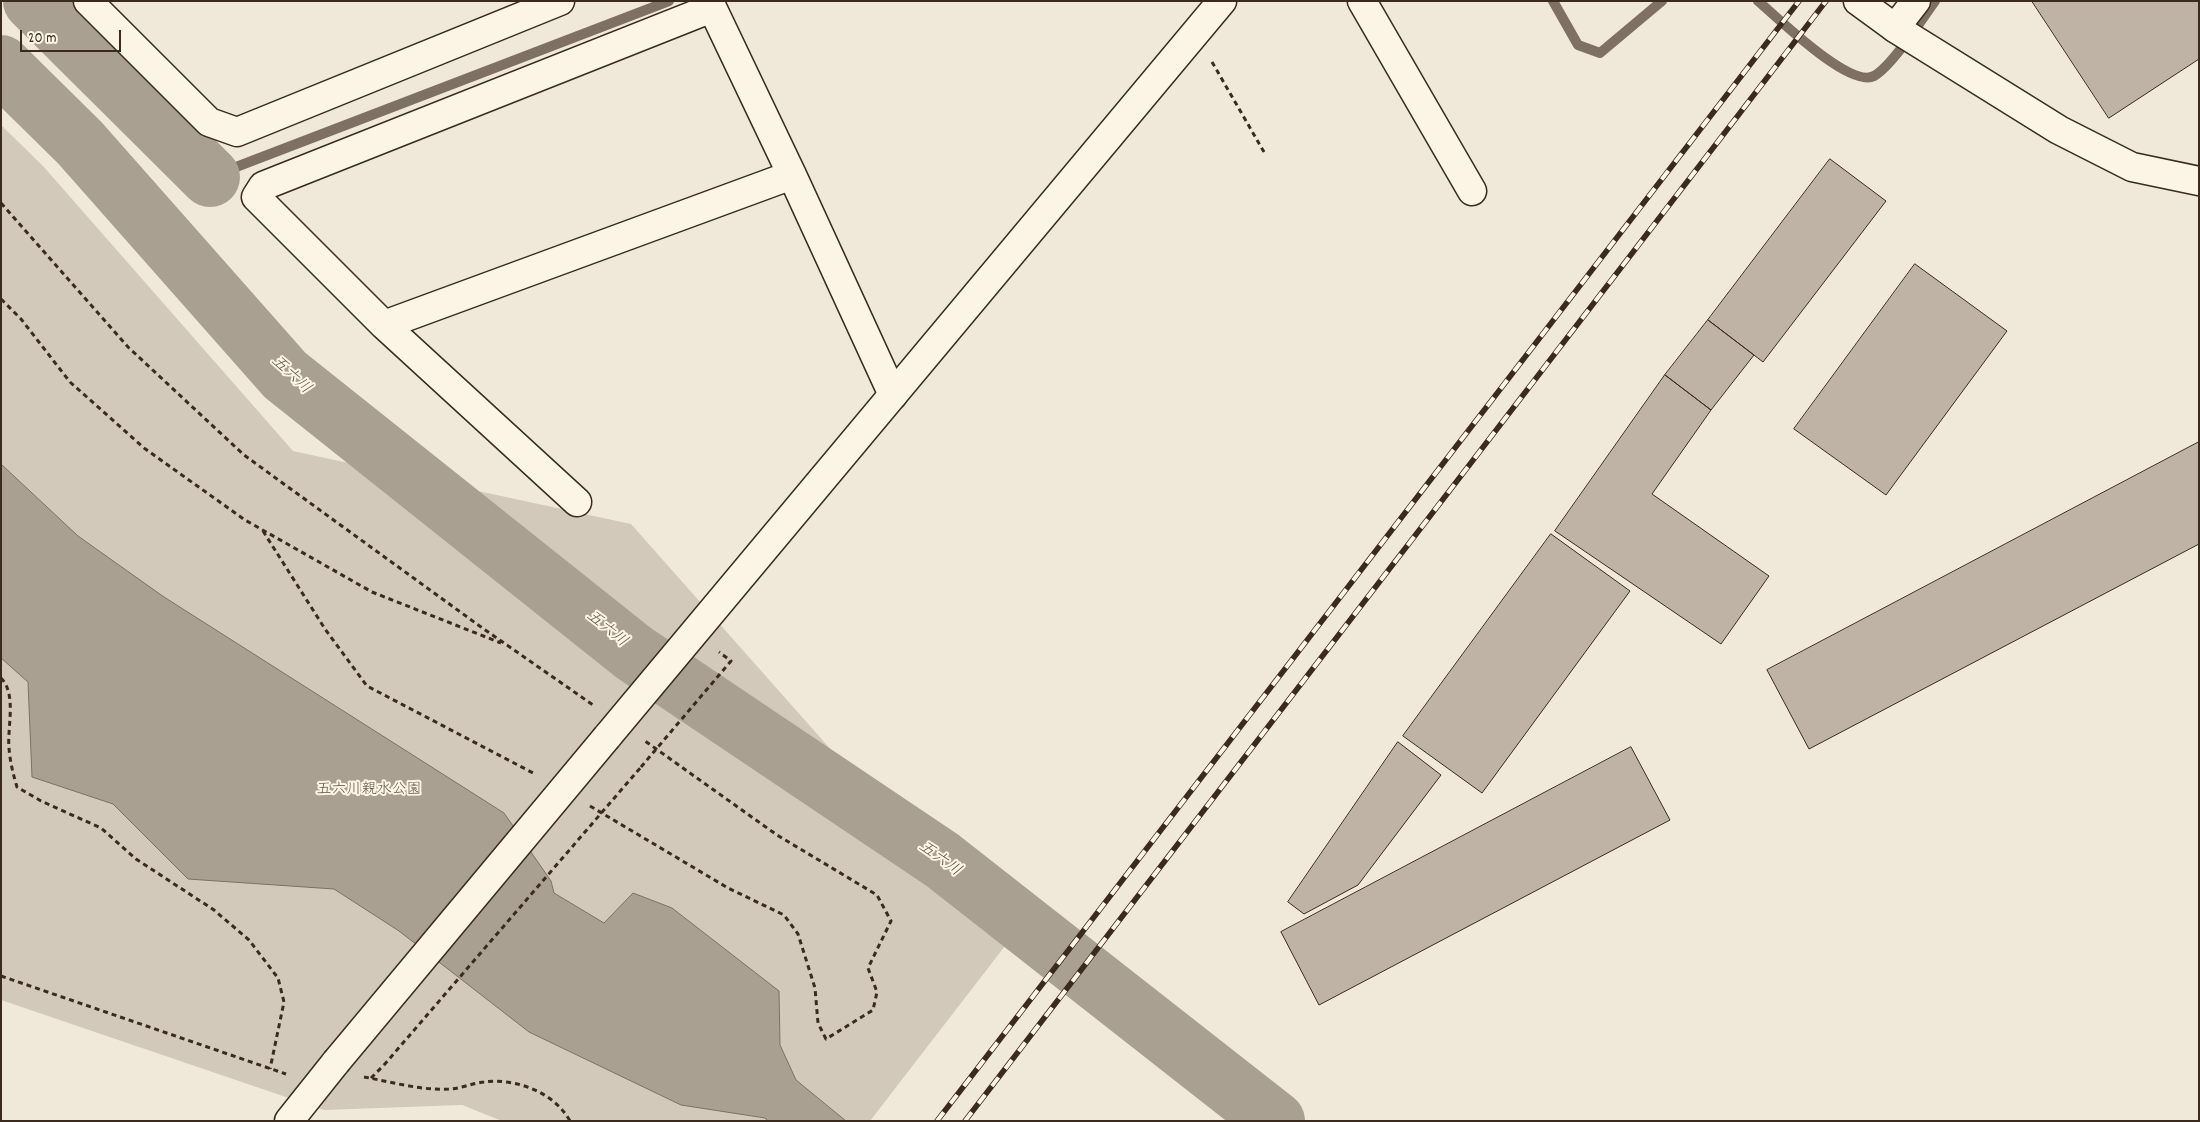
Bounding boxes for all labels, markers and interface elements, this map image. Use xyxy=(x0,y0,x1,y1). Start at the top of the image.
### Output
scale bar xyxy=(22,20,124,52)
text: 20 m xyxy=(28,28,56,50)
water label: 五六川 xyxy=(266,353,314,399)
water label: 五六川 xyxy=(581,607,631,653)
park label: 五六川親水公園 xyxy=(317,782,421,800)
water label: 五六川 xyxy=(914,838,964,882)

